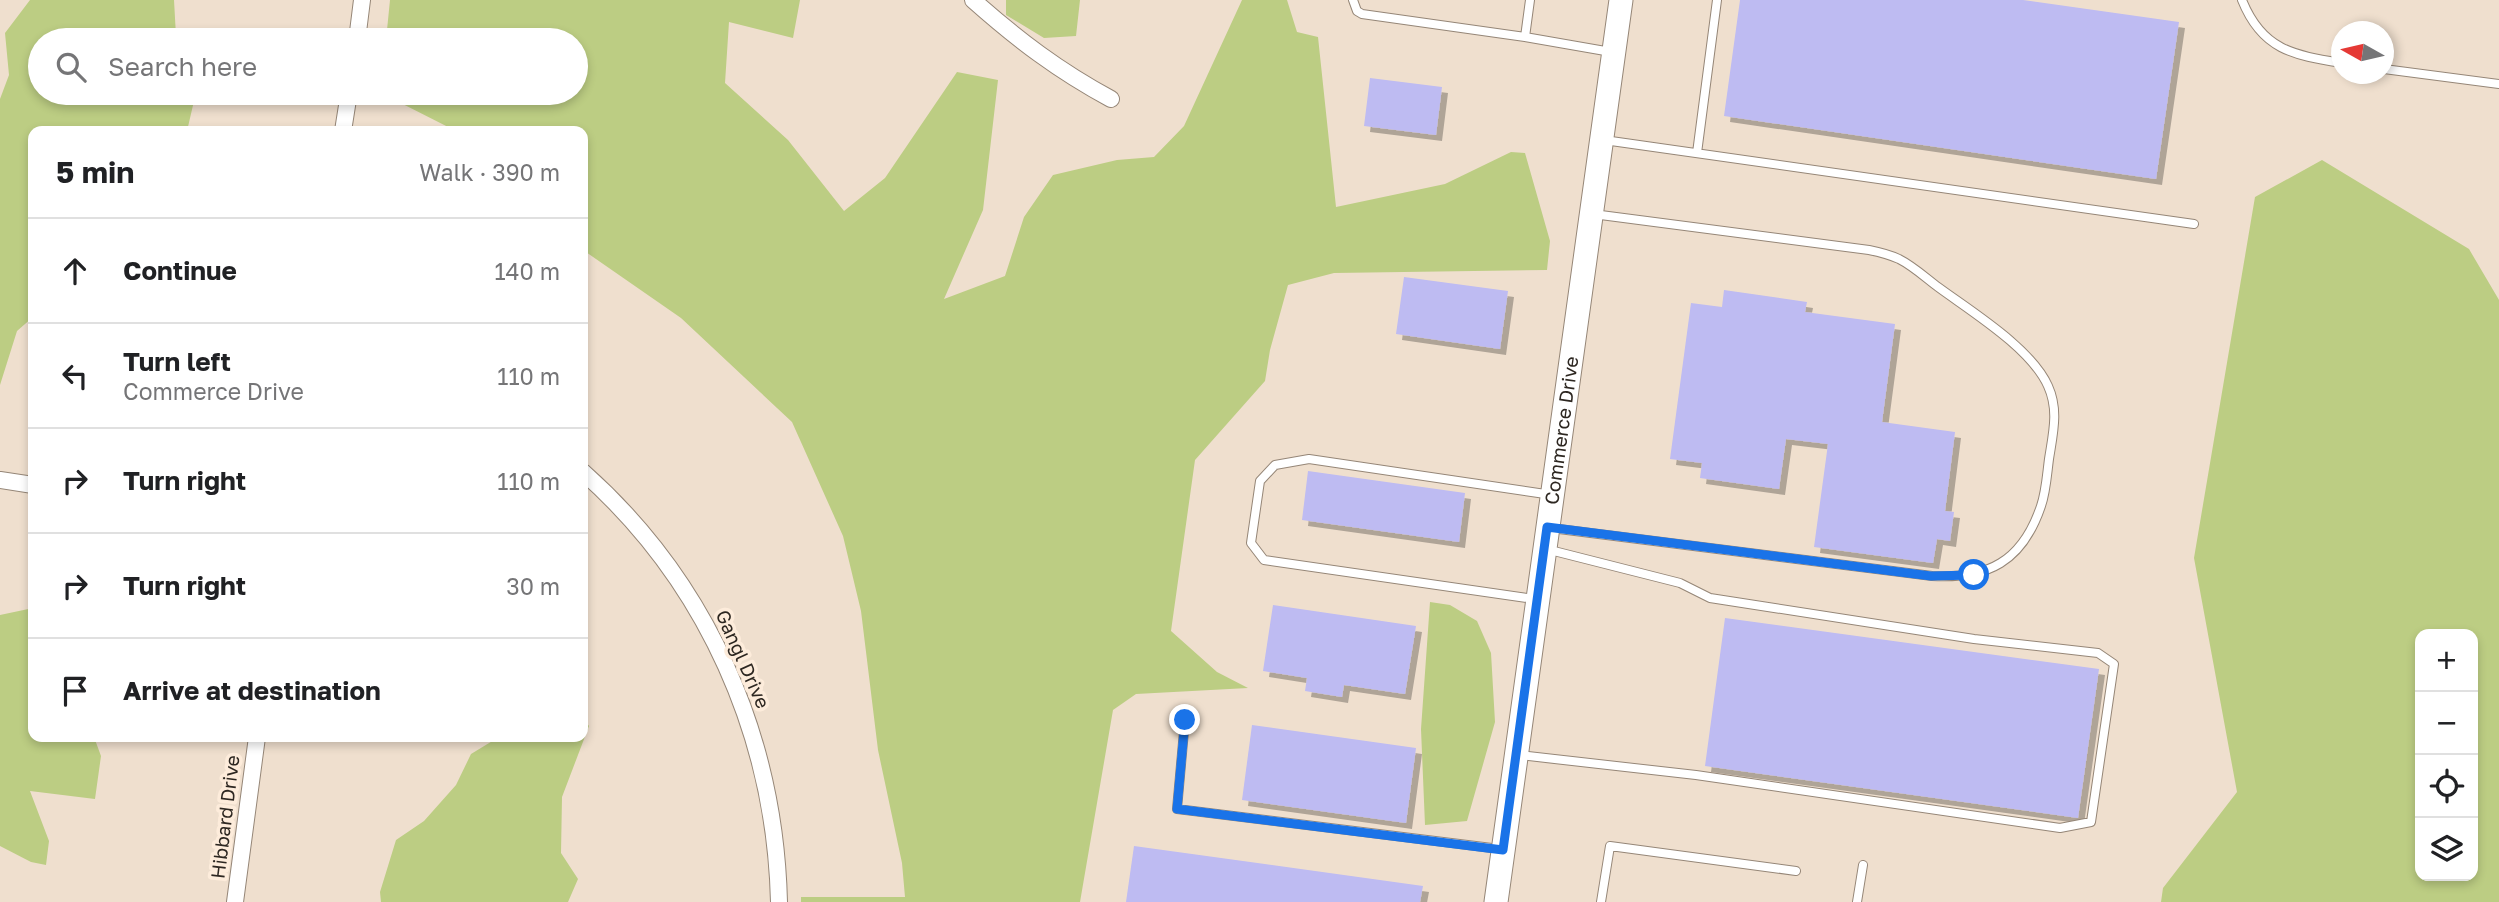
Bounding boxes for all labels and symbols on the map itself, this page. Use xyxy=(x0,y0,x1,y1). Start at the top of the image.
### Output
north arrow xyxy=(2331,21,2394,84)
street label: Commerce Drive xyxy=(1539,355,1582,506)
route start xyxy=(1958,559,1989,590)
street label: Gangl Drive xyxy=(712,606,775,712)
route end xyxy=(1169,704,1200,735)
street label: Hibbard Drive xyxy=(206,754,243,880)

